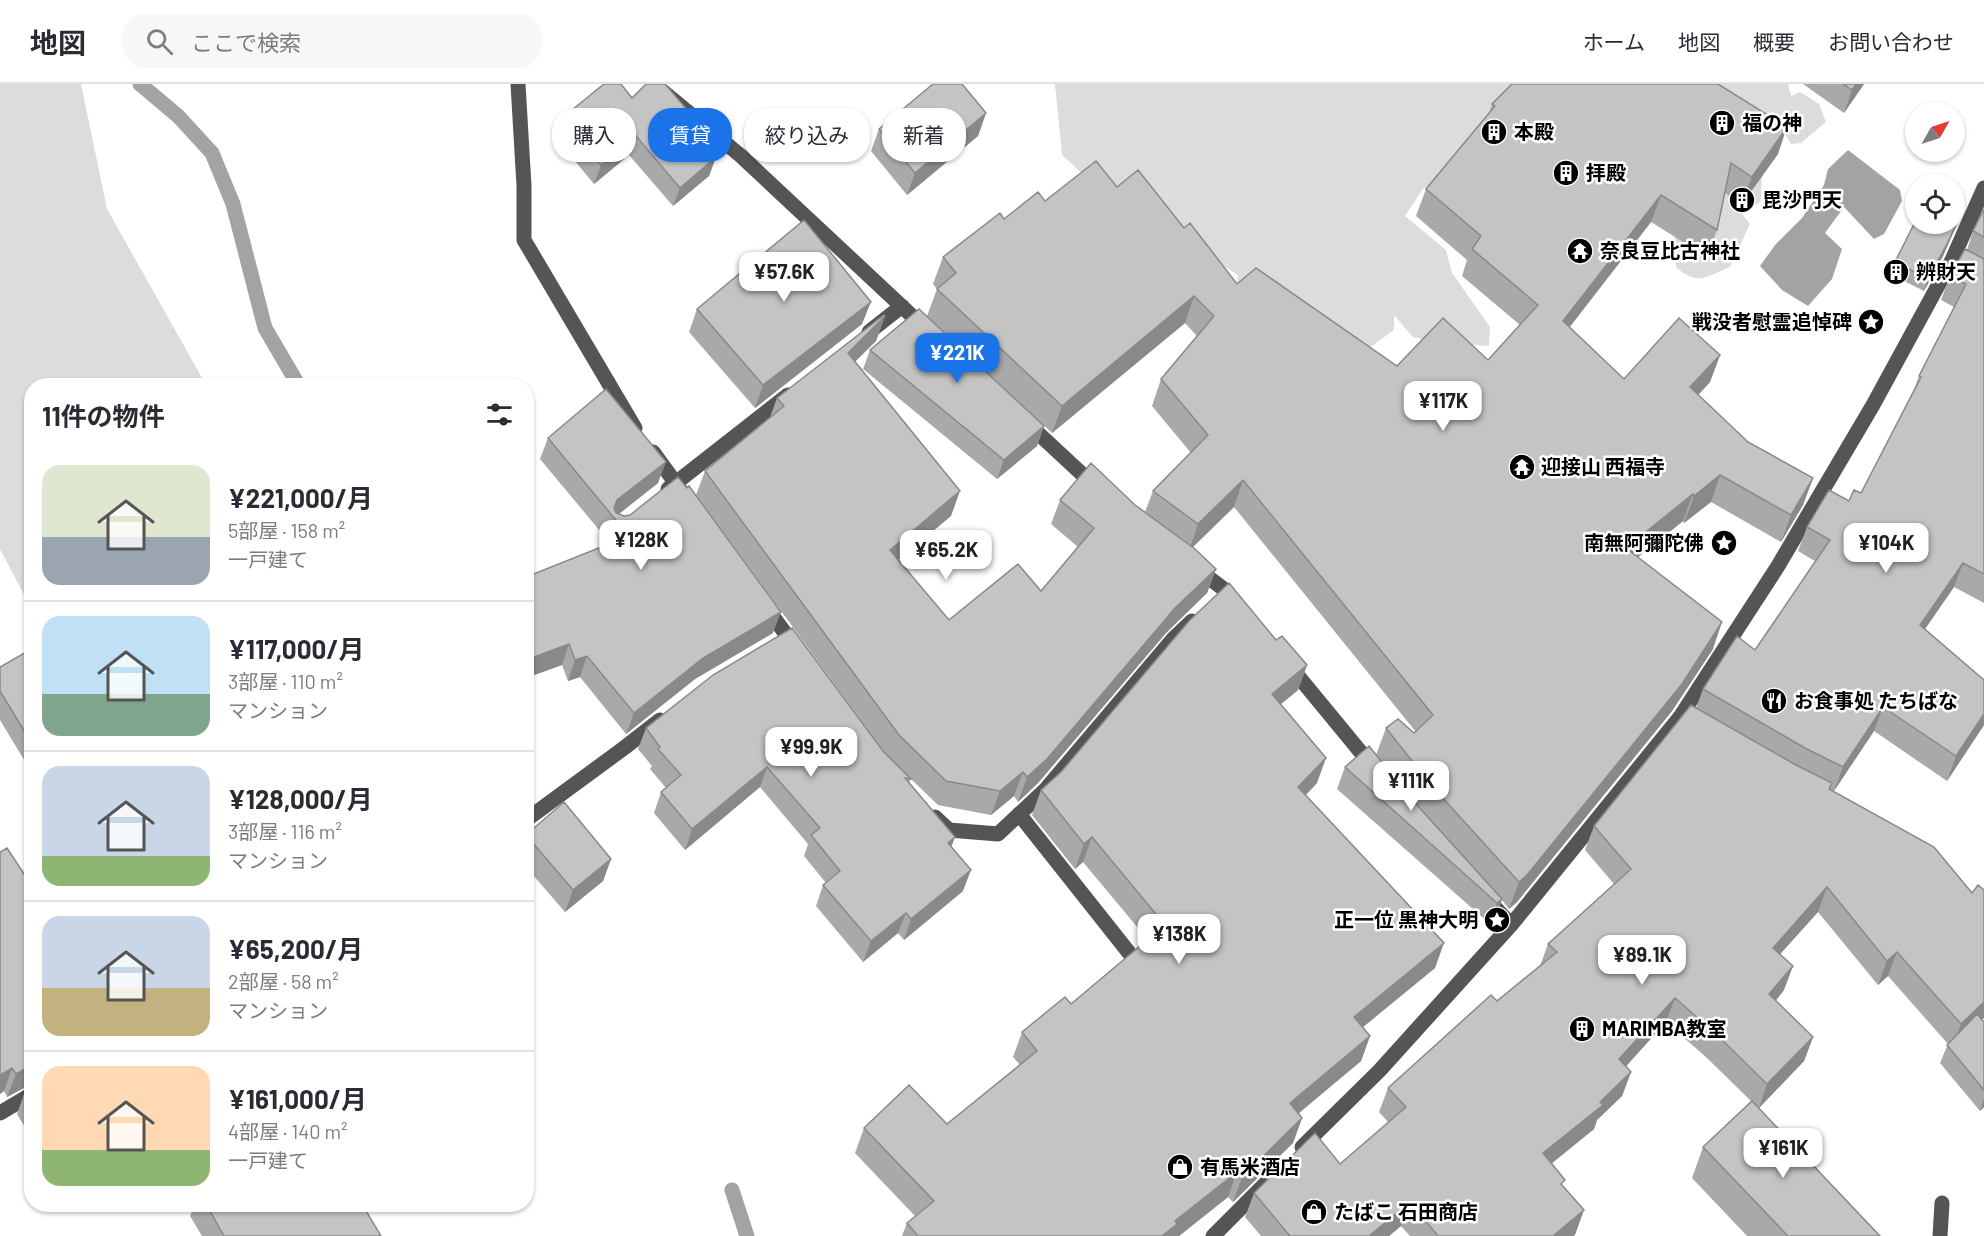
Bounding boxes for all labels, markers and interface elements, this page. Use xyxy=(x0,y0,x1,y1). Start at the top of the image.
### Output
search box xyxy=(122,14,542,68)
text: 地図 xyxy=(30,25,86,59)
icon: search xyxy=(143,25,176,58)
text: ここで検索 xyxy=(191,29,301,55)
text: ホーム xyxy=(1583,29,1645,54)
text: 地図 xyxy=(1678,29,1720,54)
text: 概要 xyxy=(1753,29,1795,54)
text: お問い合わせ xyxy=(1828,29,1954,54)
north arrow xyxy=(1905,102,1965,162)
map controls xyxy=(1905,102,1965,234)
chip: 購入 xyxy=(552,108,636,162)
chip: 賃貸 xyxy=(648,108,732,162)
chip: 絞り込み xyxy=(744,108,870,162)
chip: 新着 xyxy=(882,108,966,162)
building icon: 福の神 xyxy=(1707,108,1737,138)
place label: 福の神 xyxy=(1742,110,1802,134)
building icon: 本殿 xyxy=(1479,117,1509,147)
place label: 本殿 xyxy=(1514,119,1554,143)
building icon: 拝殿 xyxy=(1551,158,1581,188)
place label: 拝殿 xyxy=(1586,160,1626,184)
button: locate xyxy=(1905,174,1965,234)
building icon: 毘沙門天 xyxy=(1727,185,1757,215)
place label: 毘沙門天 xyxy=(1762,187,1842,211)
temple icon: 奈良豆比古神社 xyxy=(1565,236,1595,266)
place label: 奈良豆比古神社 xyxy=(1600,238,1740,262)
pin: ¥57.6K xyxy=(735,252,833,303)
building icon: 辨財天 xyxy=(1881,257,1911,287)
text: ¥57.6K xyxy=(753,259,815,283)
place label: 辨財天 xyxy=(1916,259,1976,283)
place icon: 戦没者慰霊追悼碑 xyxy=(1856,307,1886,337)
place label: 戦没者慰霊追悼碑 xyxy=(1692,309,1852,333)
pin: ¥221K xyxy=(915,333,999,384)
text: ¥221K xyxy=(929,340,985,364)
pin: ¥117K xyxy=(1401,381,1485,432)
text: ¥117K xyxy=(1418,388,1468,412)
icon: filters xyxy=(483,398,516,431)
text: 11件の物件 xyxy=(42,400,165,431)
temple icon: 迎接山 西福寺 xyxy=(1507,452,1537,482)
place label: 迎接山 西福寺 xyxy=(1541,454,1665,478)
text: ¥221,000/月 xyxy=(228,482,373,513)
icon: home xyxy=(90,489,162,561)
text: 5部屋 · 158 m² xyxy=(228,518,345,542)
pin: ¥128K xyxy=(599,520,683,571)
pin: ¥104K xyxy=(1844,523,1928,574)
text: ¥128K xyxy=(613,527,669,551)
place icon: 南無阿彌陀佛 xyxy=(1709,528,1739,558)
pin: ¥65.2K xyxy=(897,530,995,581)
place label: 南無阿彌陀佛 xyxy=(1584,530,1704,554)
text: ¥104K xyxy=(1858,530,1914,554)
text: ¥65.2K xyxy=(914,537,978,561)
text: 一戸建て xyxy=(228,547,308,571)
text: ¥117,000/月 xyxy=(228,633,365,664)
icon: home xyxy=(90,640,162,712)
text: 3部屋 · 110 m² xyxy=(228,669,343,693)
restaurant icon: お食事処 たちばな xyxy=(1759,686,1789,716)
place label: お食事処 たちばな xyxy=(1794,688,1958,712)
text: マンション xyxy=(228,698,328,722)
pin: ¥99.9K xyxy=(762,727,860,778)
text: ¥99.9K xyxy=(779,734,843,758)
pin: ¥111K xyxy=(1369,761,1453,812)
text: ¥111K xyxy=(1387,768,1435,792)
text: ¥128,000/月 xyxy=(228,783,373,814)
icon: home xyxy=(90,790,162,862)
text: 3部屋 · 116 m² xyxy=(228,819,342,843)
text: マンション xyxy=(228,848,328,872)
place icon: 正一位 黒神大明 xyxy=(1482,905,1512,935)
place label: 正一位 黒神大明 xyxy=(1334,907,1478,931)
pin: ¥138K xyxy=(1137,914,1221,965)
text: ¥138K xyxy=(1152,921,1206,945)
text: ¥65,200/月 xyxy=(228,933,363,964)
pin: ¥89.1K xyxy=(1593,935,1691,986)
icon: home xyxy=(90,940,162,1012)
text: ¥89.1K xyxy=(1612,942,1672,966)
text: 2部屋 · 58 m² xyxy=(228,969,339,993)
text: マンション xyxy=(228,998,328,1022)
building icon: MARIMBA教室 xyxy=(1567,1014,1597,1044)
place label: MARIMBA教室 xyxy=(1602,1016,1727,1040)
text: ¥161,000/月 xyxy=(228,1083,367,1114)
icon: home xyxy=(90,1090,162,1162)
text: 4部屋 · 140 m² xyxy=(228,1119,348,1143)
pin: ¥161K xyxy=(1741,1128,1825,1179)
text: ¥161K xyxy=(1758,1135,1809,1159)
text: 一戸建て xyxy=(228,1148,308,1172)
shop icon: 有馬米酒店 xyxy=(1165,1152,1195,1182)
place label: 有馬米酒店 xyxy=(1200,1154,1300,1178)
shop icon: たばこ 石田商店 xyxy=(1299,1197,1329,1227)
place label: たばこ 石田商店 xyxy=(1334,1199,1478,1223)

